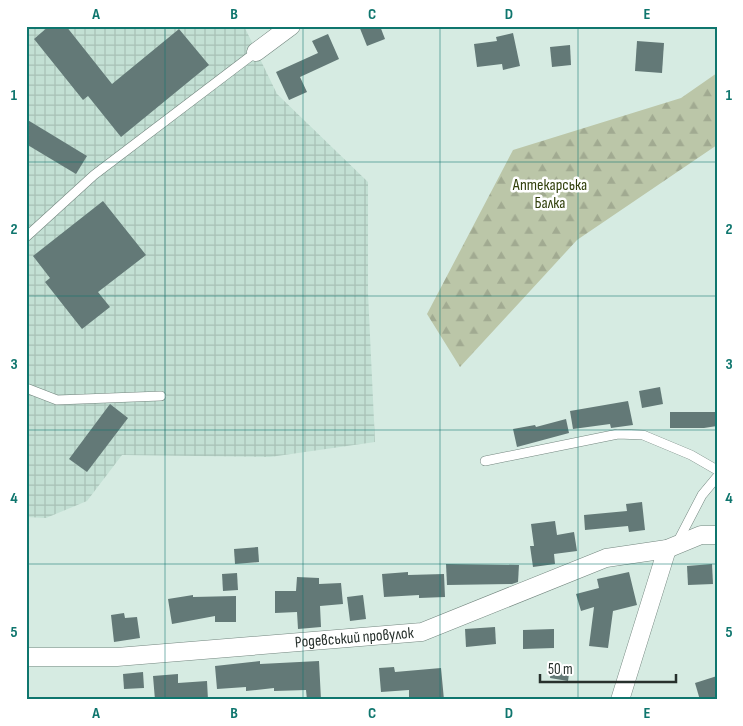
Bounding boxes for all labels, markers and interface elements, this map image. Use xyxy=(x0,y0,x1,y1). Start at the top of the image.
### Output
text: A xyxy=(91,5,100,24)
text: B xyxy=(230,5,238,24)
text: C xyxy=(368,5,376,24)
text: D xyxy=(505,5,513,24)
text: E xyxy=(644,5,651,24)
text: 1 xyxy=(11,86,18,105)
text: 1 xyxy=(726,86,733,105)
park label: Аптекарська Балка xyxy=(512,176,587,213)
text: 2 xyxy=(10,220,18,239)
text: 2 xyxy=(725,220,733,239)
text: 3 xyxy=(10,355,18,374)
text: 3 xyxy=(725,355,733,374)
text: 4 xyxy=(10,489,18,508)
text: 4 xyxy=(725,489,733,508)
text: 5 xyxy=(10,623,18,642)
street label: Родевський провулок xyxy=(294,623,415,652)
text: 5 xyxy=(725,623,733,642)
scale bar xyxy=(540,651,677,683)
text: 50 m xyxy=(548,660,573,679)
text: A xyxy=(91,704,100,723)
text: B xyxy=(230,704,238,723)
text: C xyxy=(368,704,376,723)
text: D xyxy=(505,704,513,723)
text: E xyxy=(644,704,651,723)

